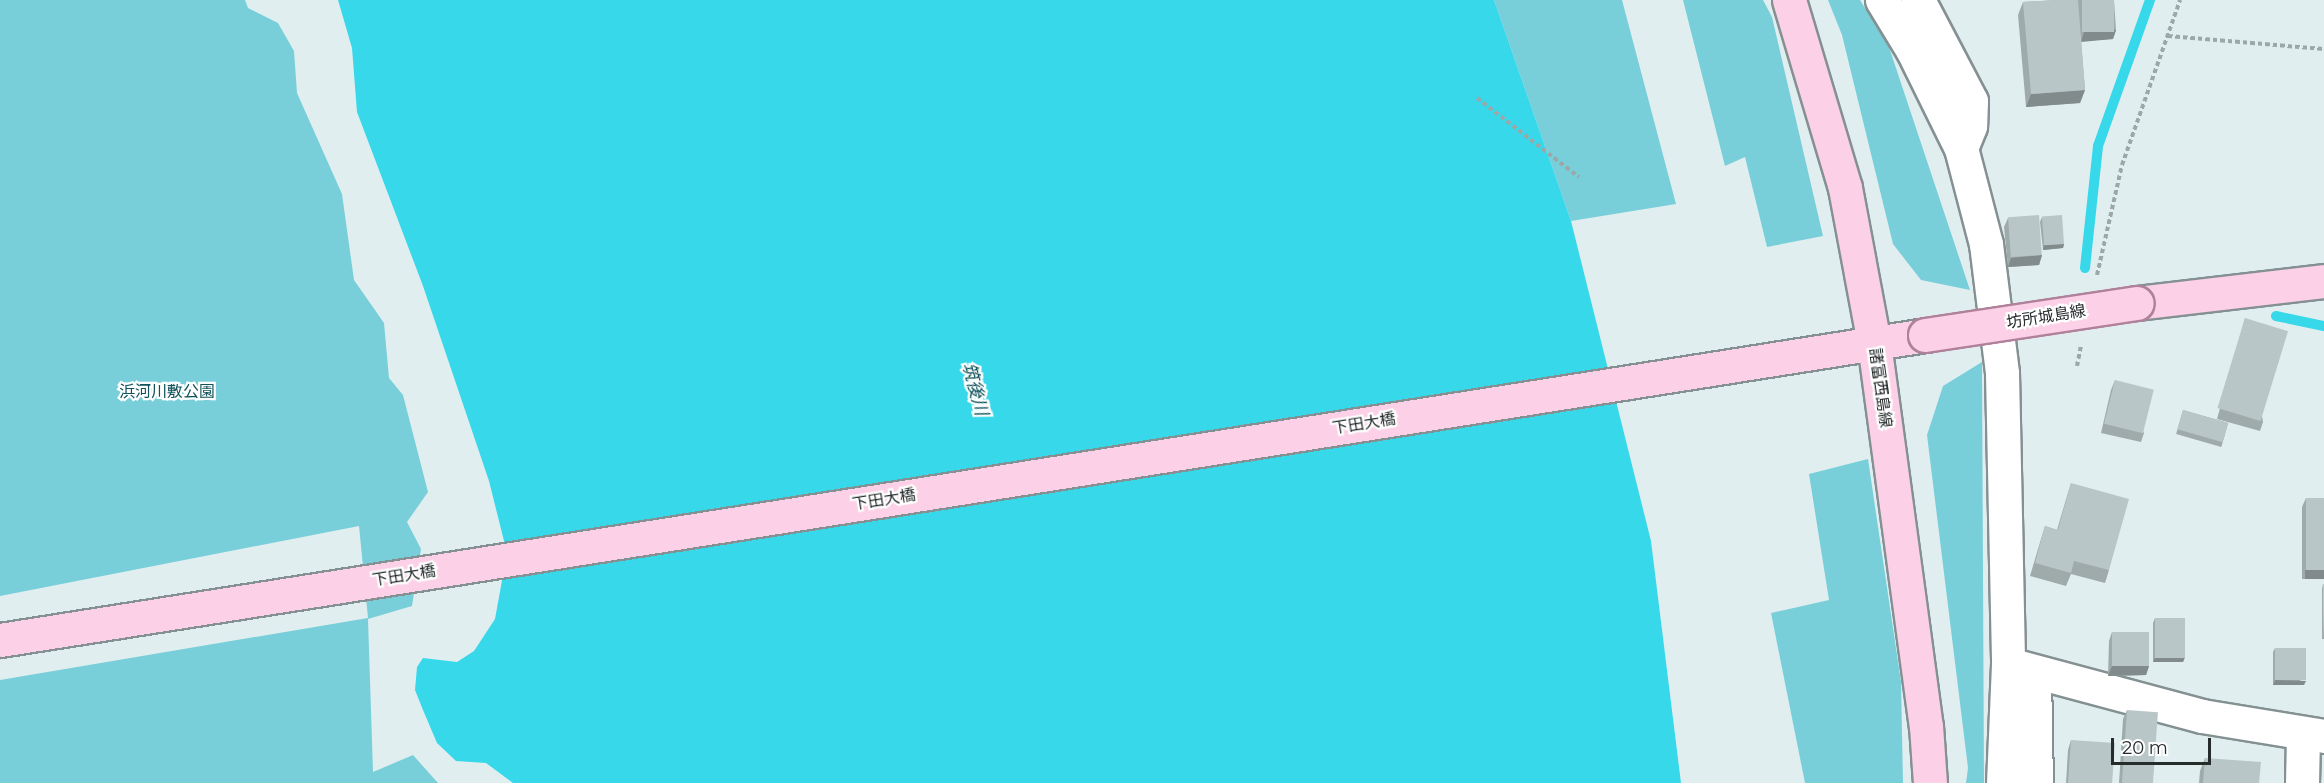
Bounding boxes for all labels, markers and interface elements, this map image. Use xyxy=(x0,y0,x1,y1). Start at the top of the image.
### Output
street label: 坊所城島線 xyxy=(2005,301,2087,333)
street label: 諸富西島線 xyxy=(1865,347,1895,429)
water label: 筑後川 xyxy=(958,360,992,418)
park label: 浜河川敷公園 xyxy=(119,382,215,402)
street label: 下田大橋 xyxy=(1331,410,1397,438)
street label: 下田大橋 xyxy=(851,486,917,514)
street label: 下田大橋 xyxy=(371,562,437,590)
scale bar xyxy=(2114,726,2214,764)
text: 20 m xyxy=(2122,737,2168,759)

